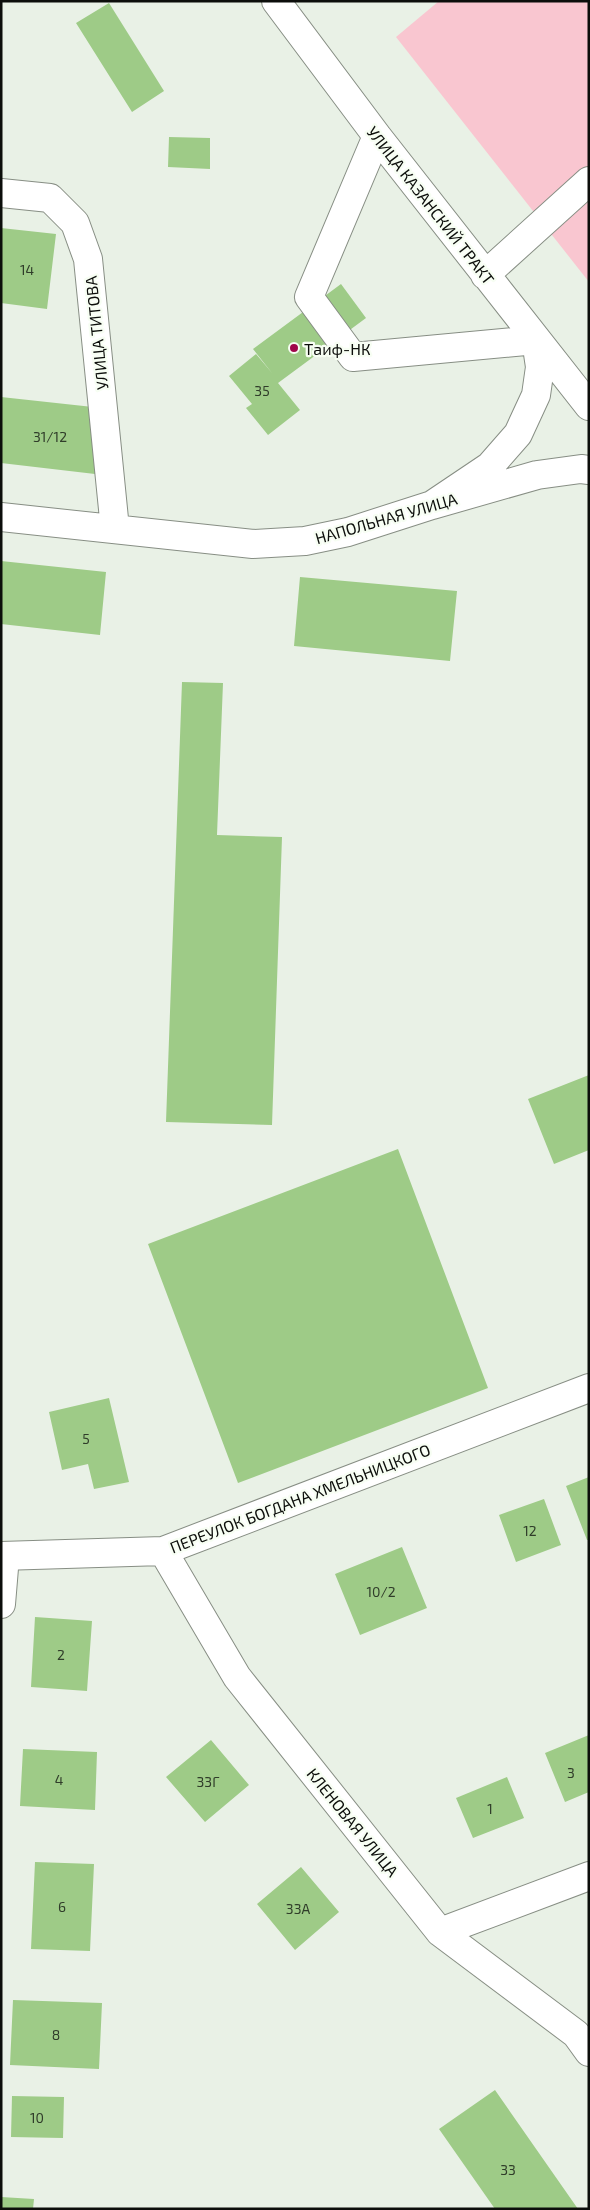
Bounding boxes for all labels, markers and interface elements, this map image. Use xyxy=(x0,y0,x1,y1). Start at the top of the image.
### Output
street label: УЛИЦА КАЗАНСКИЙ ТРАКТ xyxy=(363,122,499,288)
house number: 14 xyxy=(20,261,34,278)
street label: УЛИЦА ТИТОВА xyxy=(81,275,111,391)
place label: Таиф-НК xyxy=(304,339,371,358)
marker: Таиф-НК xyxy=(288,342,300,354)
house number: 35 xyxy=(254,382,270,399)
house number: 31/12 xyxy=(33,428,67,445)
street label: НАПОЛЬНАЯ УЛИЦА xyxy=(313,489,459,547)
house number: 5 xyxy=(82,1430,90,1447)
street label: ПЕРЕУЛОК БОГДАНА ХМЕЛЬНИЦКОГО xyxy=(167,1439,433,1557)
house number: 12 xyxy=(523,1522,537,1539)
house number: 10/2 xyxy=(366,1583,396,1600)
house number: 2 xyxy=(57,1646,65,1663)
street label: КЛЕНОВАЯ УЛИЦА xyxy=(303,1764,403,1880)
house number: 3 xyxy=(567,1764,575,1781)
house number: 4 xyxy=(55,1771,63,1788)
house number: 33Г xyxy=(197,1773,219,1790)
house number: 1 xyxy=(487,1800,493,1817)
house number: 6 xyxy=(58,1898,66,1915)
house number: 33А xyxy=(286,1900,310,1917)
house number: 8 xyxy=(52,2026,60,2043)
house number: 10 xyxy=(30,2109,44,2126)
house number: 33 xyxy=(500,2161,516,2178)

